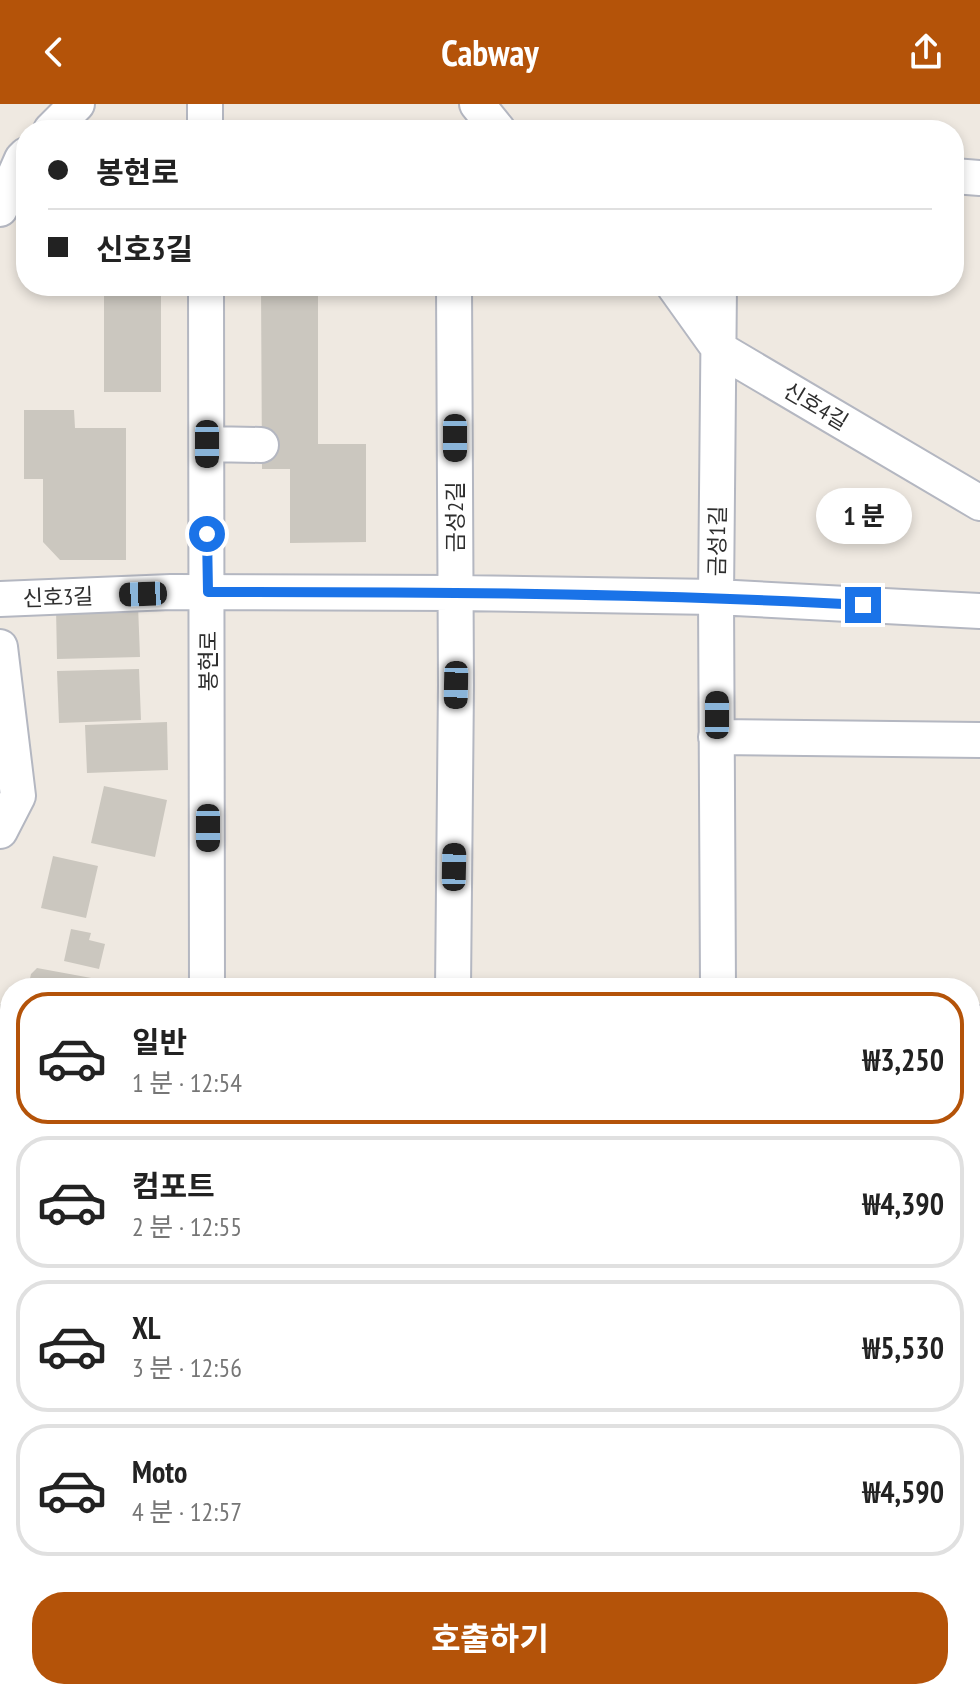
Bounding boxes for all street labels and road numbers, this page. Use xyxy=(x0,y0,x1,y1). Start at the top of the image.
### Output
street label: 신호4길 xyxy=(779,376,853,436)
street label: 금성2길 xyxy=(441,482,469,552)
street label: 금성1길 xyxy=(702,505,732,577)
street label: 신호3길 xyxy=(22,582,94,612)
street label: 봉현로 xyxy=(194,631,222,691)

